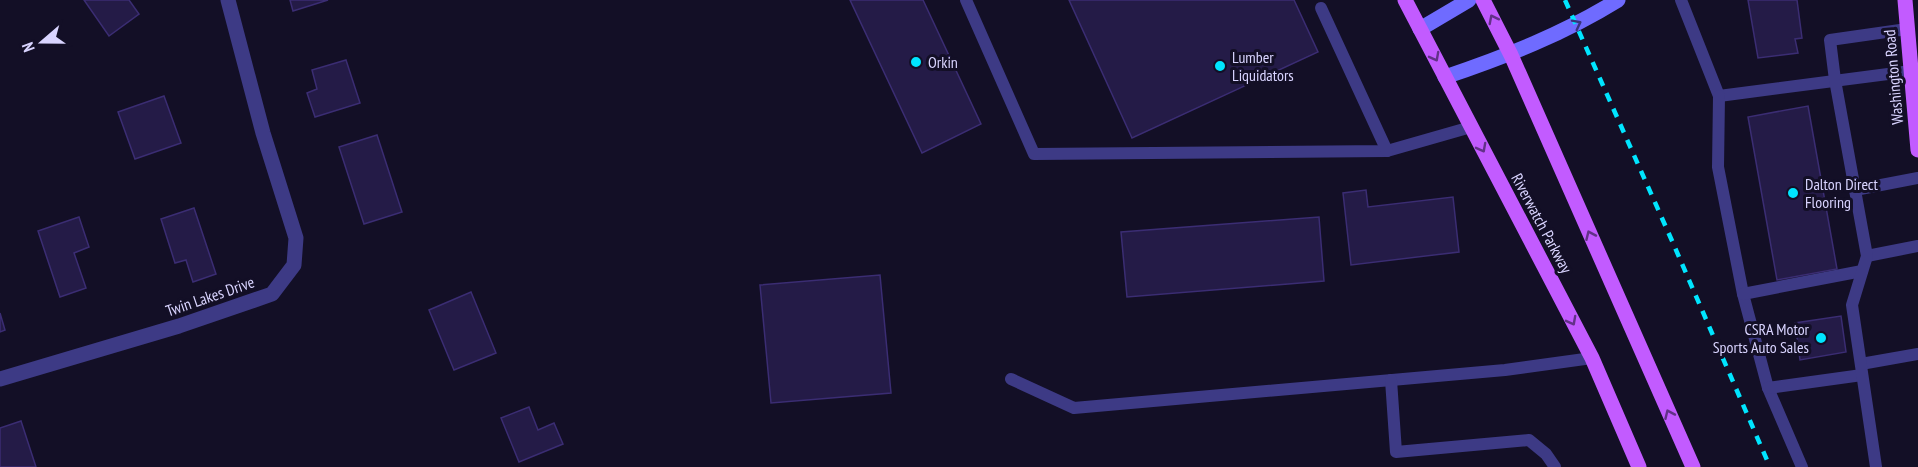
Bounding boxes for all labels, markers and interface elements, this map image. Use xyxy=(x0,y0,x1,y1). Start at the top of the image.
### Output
north arrow xyxy=(12,12,72,72)
one-way arrow xyxy=(1488,15,1500,26)
one-way arrow xyxy=(1571,19,1582,31)
street label: Washington Road xyxy=(1879,29,1907,125)
text: N xyxy=(17,40,39,55)
place label: Lumber Liquidators xyxy=(1232,47,1294,85)
one-way arrow xyxy=(1428,51,1439,61)
place label: Orkin xyxy=(928,52,958,72)
marker: Orkin xyxy=(909,55,923,69)
marker: Lumber Liquidators xyxy=(1213,59,1227,73)
one-way arrow xyxy=(1475,141,1486,152)
street label: Riverwatch Parkway xyxy=(1507,170,1577,276)
place label: Dalton Direct Flooring xyxy=(1805,174,1879,212)
marker: Dalton Direct Flooring xyxy=(1786,186,1800,200)
one-way arrow xyxy=(1585,231,1597,242)
street label: Twin Lakes Drive xyxy=(163,272,257,320)
one-way arrow xyxy=(1565,314,1576,325)
place label: CSRA Motor Sports Auto Sales xyxy=(1713,319,1810,357)
marker: CSRA Motor Sports Auto Sales xyxy=(1814,331,1828,345)
one-way arrow xyxy=(1664,409,1676,420)

